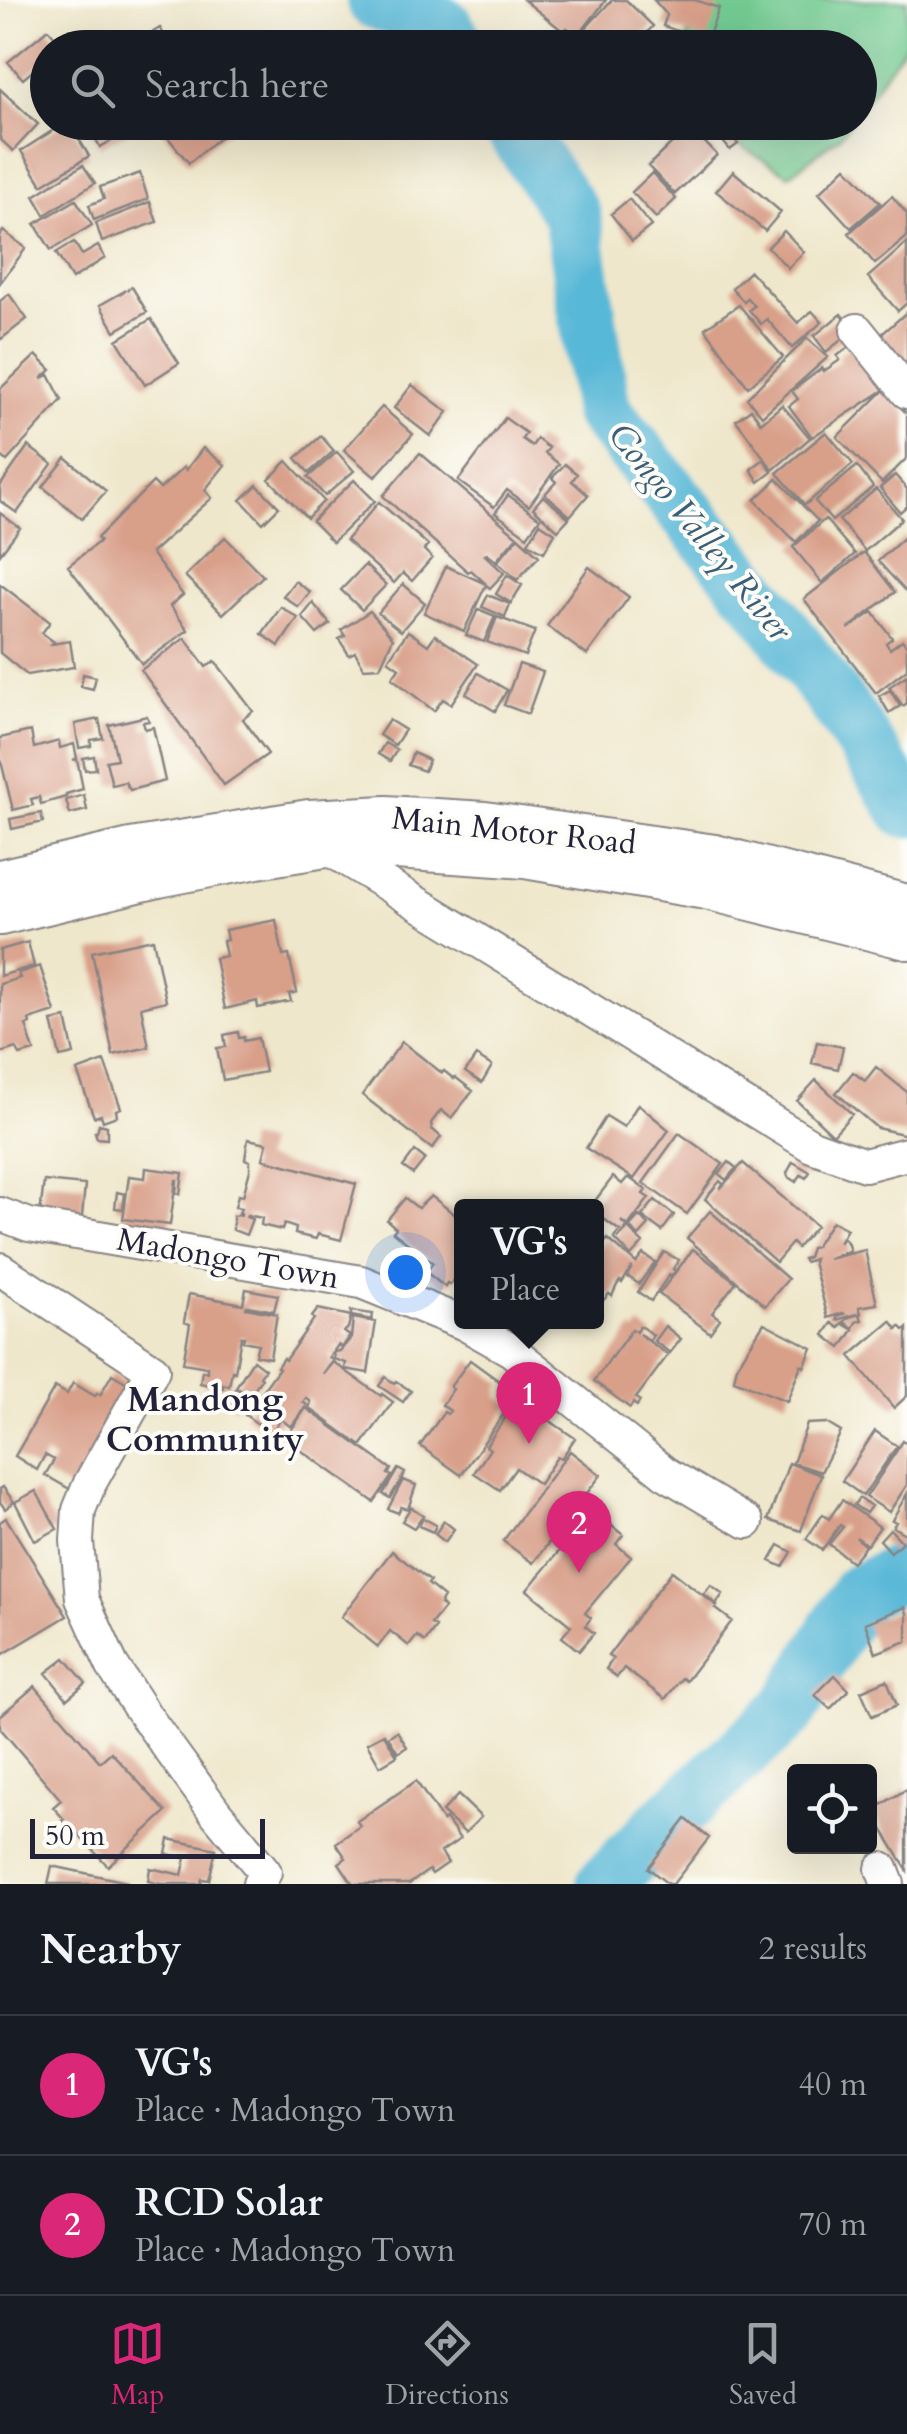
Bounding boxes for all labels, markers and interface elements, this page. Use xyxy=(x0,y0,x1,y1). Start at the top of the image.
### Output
search box xyxy=(30,30,877,140)
icon: search xyxy=(65,58,120,113)
text: Search here xyxy=(145,59,329,111)
water label: Congo Valley River xyxy=(597,413,804,653)
street label: Main Motor Road xyxy=(390,796,638,866)
popup xyxy=(454,1199,604,1329)
text: VG's xyxy=(490,1216,568,1268)
street label: Madongo Town xyxy=(113,1218,343,1300)
your location xyxy=(380,1247,431,1298)
text: Place xyxy=(490,1268,560,1312)
pin: 1 xyxy=(496,1362,562,1444)
district label: Mandong Community xyxy=(106,1376,304,1464)
pin: 2 xyxy=(546,1490,612,1573)
map controls xyxy=(787,1764,877,1854)
button: locate xyxy=(787,1764,877,1854)
scale bar xyxy=(30,1814,265,1858)
text: 50 m xyxy=(45,1817,105,1855)
text: Nearby xyxy=(40,1921,182,1978)
text: 2 results xyxy=(759,1927,867,1971)
text: VG's xyxy=(135,2037,212,2089)
text: 1 xyxy=(64,2063,81,2107)
text: 40 m xyxy=(799,2063,867,2107)
text: Place · Madongo Town xyxy=(135,2089,455,2133)
text: RCD Solar xyxy=(135,2177,323,2229)
text: 2 xyxy=(64,2203,81,2247)
text: 70 m xyxy=(799,2203,867,2247)
text: Place · Madongo Town xyxy=(135,2229,455,2273)
tab: Map xyxy=(110,2316,165,2414)
tab: Directions xyxy=(385,2316,509,2414)
tab: Saved xyxy=(729,2316,797,2414)

